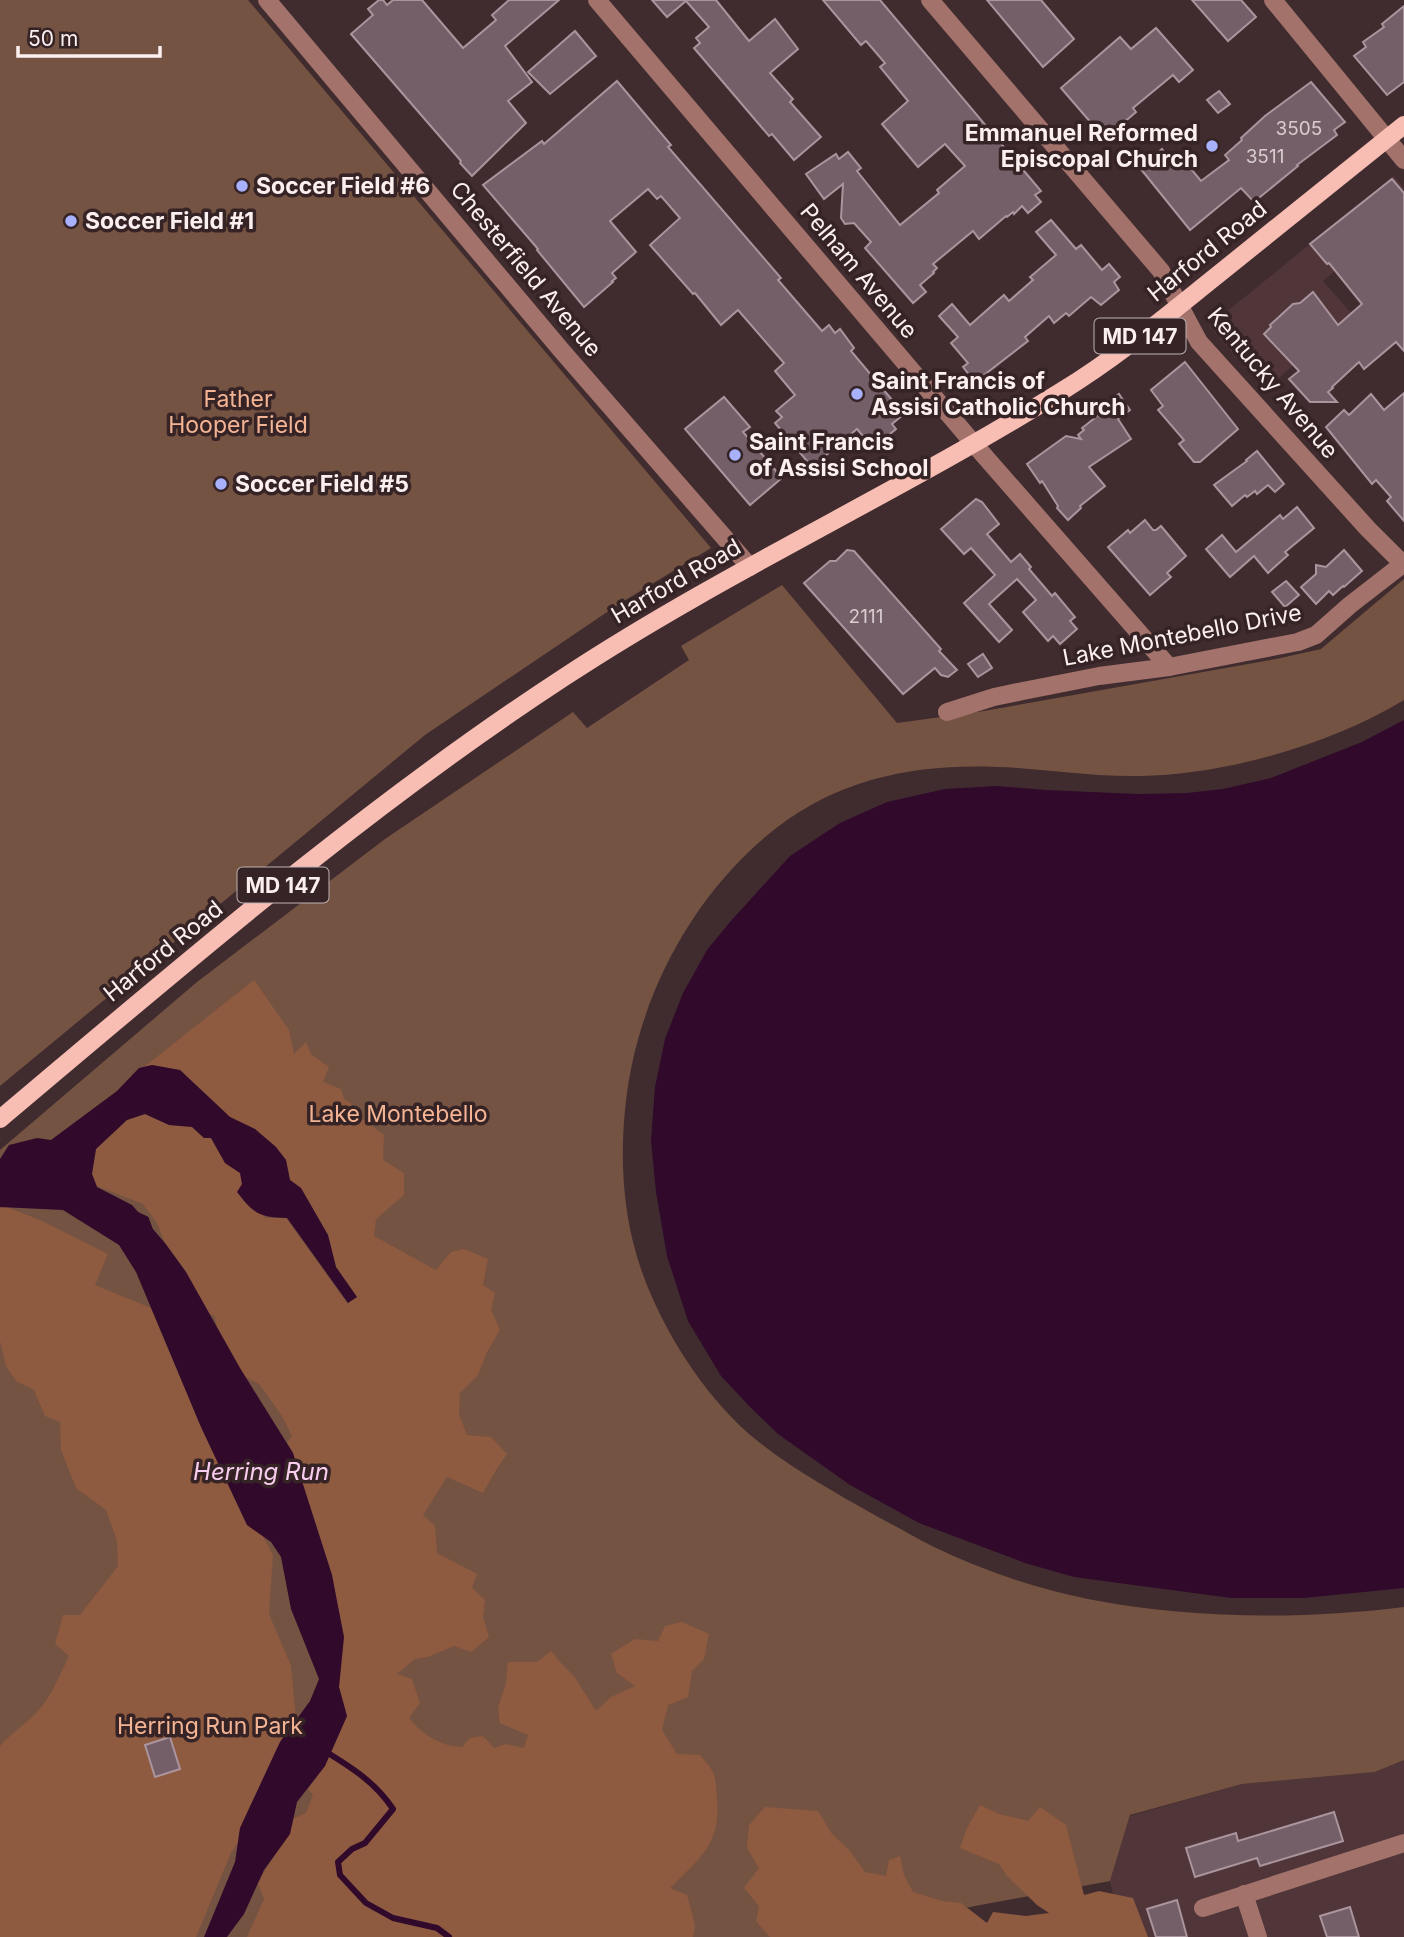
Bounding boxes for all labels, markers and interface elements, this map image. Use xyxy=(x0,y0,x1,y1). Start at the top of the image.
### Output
scale bar xyxy=(18,14,159,58)
text: 50 m xyxy=(28,26,78,51)
house number: 3505 xyxy=(1276,117,1322,140)
place label: Emmanuel Reformed Episcopal Church xyxy=(965,119,1198,173)
marker: Emmanuel Reformed Episcopal Church xyxy=(1204,138,1220,154)
house number: 3511 xyxy=(1246,145,1284,168)
place label: Soccer Field #6 xyxy=(256,172,430,200)
street label: Chesterfield Avenue xyxy=(445,176,607,362)
marker: Soccer Field #6 xyxy=(234,178,250,194)
street label: Harford Road xyxy=(1142,195,1272,307)
street label: Pelham Avenue xyxy=(794,198,924,344)
place label: Soccer Field #1 xyxy=(85,207,254,235)
marker: Soccer Field #1 xyxy=(63,213,79,229)
street label: Kentucky Avenue xyxy=(1202,302,1344,464)
road number: MD 147 xyxy=(1094,318,1186,354)
place label: Saint Francis of Assisi Catholic Church xyxy=(871,367,1126,421)
park label: Father Hooper Field xyxy=(168,385,308,439)
marker: Saint Francis of Assisi Catholic Church xyxy=(849,386,865,402)
place label: Saint Francis of Assisi School xyxy=(749,428,929,482)
marker: Saint Francis of Assisi School xyxy=(727,447,743,463)
place label: Soccer Field #5 xyxy=(235,470,409,498)
marker: Soccer Field #5 xyxy=(213,476,229,492)
street label: Harford Road xyxy=(606,533,746,629)
street label: Lake Montebello Drive xyxy=(1060,598,1304,672)
house number: 2111 xyxy=(849,605,883,628)
road number: MD 147 xyxy=(238,868,328,903)
street label: Harford Road xyxy=(98,895,228,1007)
park label: Lake Montebello xyxy=(308,1100,488,1128)
water label: Herring Run xyxy=(193,1457,329,1486)
park label: Herring Run Park xyxy=(117,1712,303,1740)

